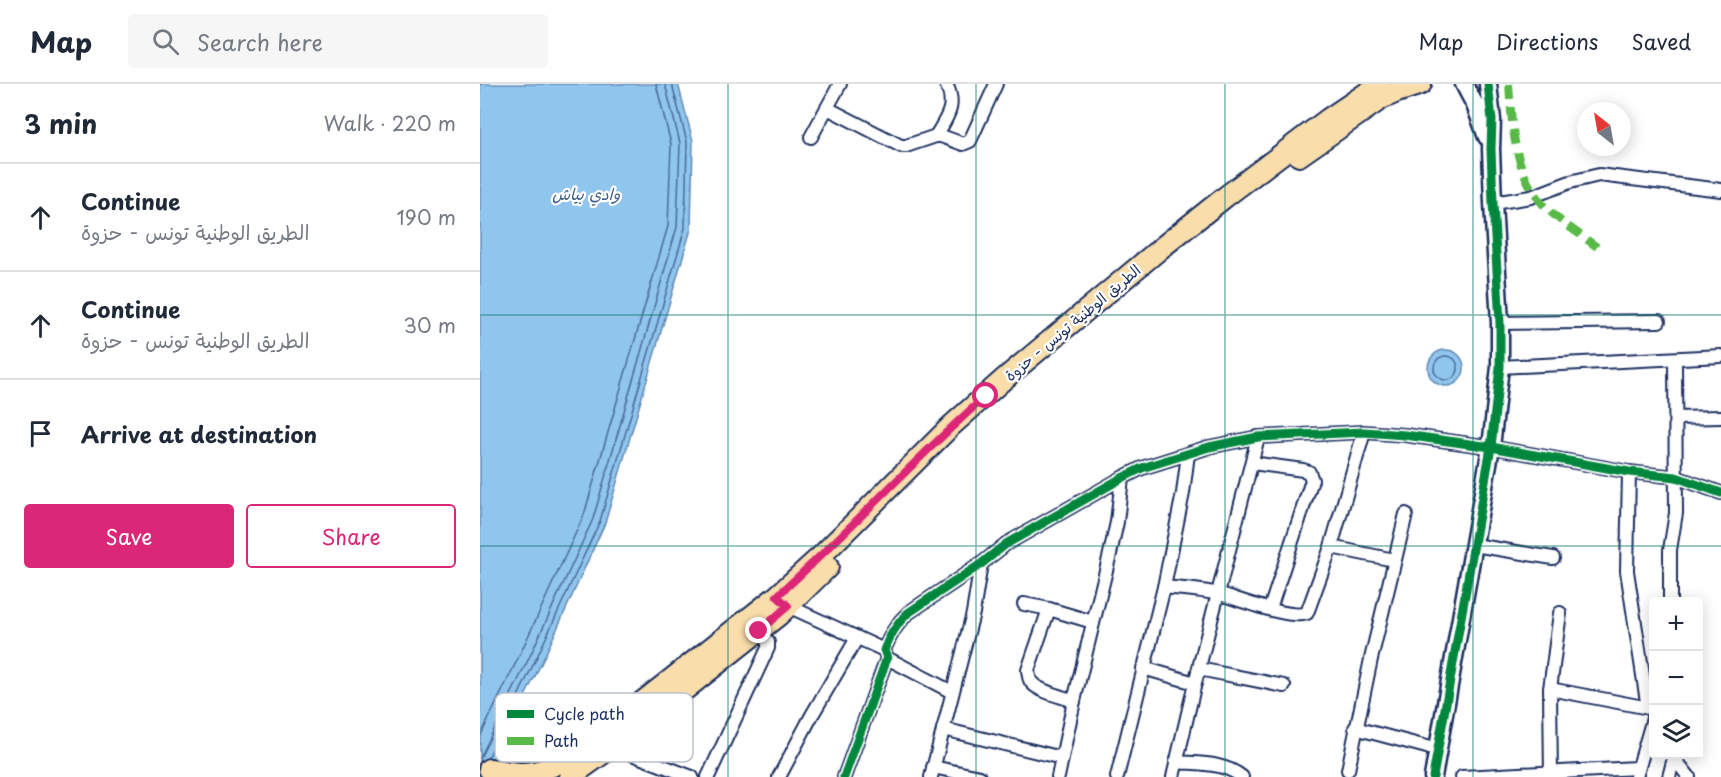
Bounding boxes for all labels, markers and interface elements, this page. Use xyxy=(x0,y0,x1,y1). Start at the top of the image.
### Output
search box xyxy=(128,14,548,68)
text: Map xyxy=(30,20,92,63)
icon: search xyxy=(149,25,182,58)
text: Search here xyxy=(197,25,323,58)
text: Map xyxy=(1418,25,1463,57)
text: Directions xyxy=(1496,25,1598,57)
text: Saved xyxy=(1631,25,1691,57)
north arrow xyxy=(1577,102,1631,156)
text: 3 min xyxy=(24,104,97,143)
text: Walk · 220 m xyxy=(324,108,456,138)
water label: وادي بياش xyxy=(552,181,621,206)
text: Continue xyxy=(81,184,180,217)
icon: ahead xyxy=(24,201,57,234)
text: 190 m xyxy=(397,202,456,232)
text: الطريق الوطنية تونس - حزوة xyxy=(81,217,309,247)
street label: الطريق الوطنية تونس - حزوة xyxy=(999,258,1145,386)
text: Continue xyxy=(81,292,180,325)
icon: ahead xyxy=(24,309,57,342)
text: 30 m xyxy=(403,310,456,340)
text: الطريق الوطنية تونس - حزوة xyxy=(81,325,309,355)
route start xyxy=(972,382,998,408)
icon: arrive xyxy=(24,417,57,450)
text: Arrive at destination xyxy=(81,417,317,450)
button: Save xyxy=(24,504,234,568)
button: Share xyxy=(246,504,456,568)
map controls xyxy=(1649,597,1703,759)
button: + xyxy=(1649,597,1703,651)
route end xyxy=(745,617,771,643)
button: − xyxy=(1649,651,1703,705)
legend xyxy=(495,693,693,762)
text: Cycle path xyxy=(544,701,625,725)
button: layers xyxy=(1649,705,1703,759)
text: Path xyxy=(544,728,579,752)

